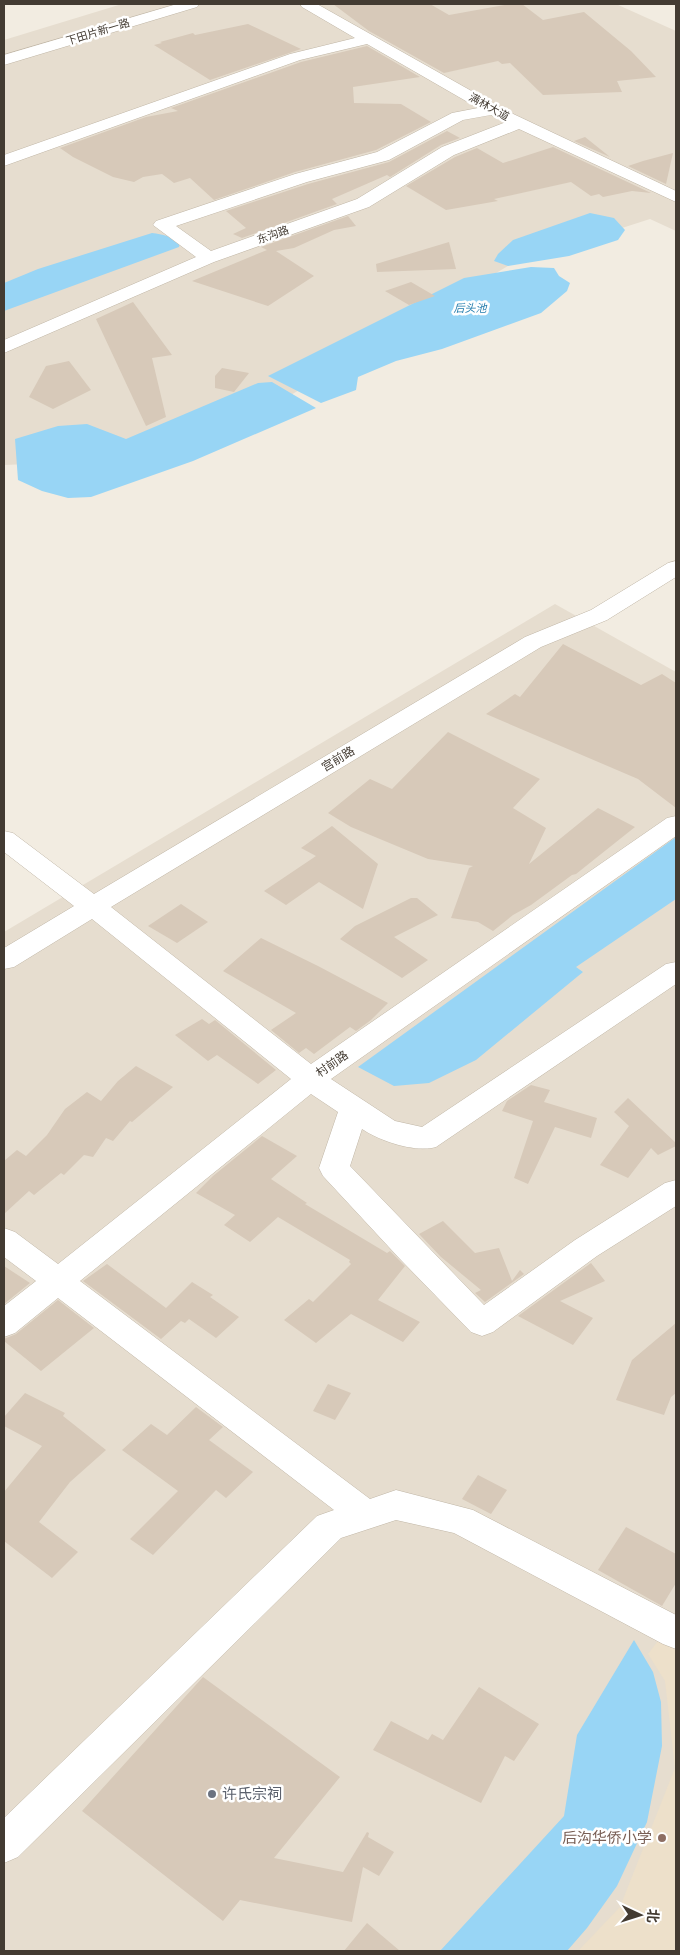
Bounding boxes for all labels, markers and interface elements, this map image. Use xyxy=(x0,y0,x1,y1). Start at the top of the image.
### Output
street label: 下田片新一路 xyxy=(64,15,132,49)
street label: 满林大道 xyxy=(466,90,512,124)
street label: 东沟路 xyxy=(255,223,291,247)
water label: 后头池 xyxy=(454,301,487,316)
street label: 宫前路 xyxy=(318,743,358,775)
street label: 村前路 xyxy=(313,1047,351,1081)
place label: 许氏宗祠 xyxy=(222,1784,282,1804)
marker: 许氏宗祠 xyxy=(206,1788,218,1800)
place label: 后沟华侨小学 xyxy=(562,1828,652,1848)
marker: 后沟华侨小学 xyxy=(656,1832,668,1844)
north arrow xyxy=(615,1890,665,1940)
text: 北 xyxy=(643,1908,662,1924)

